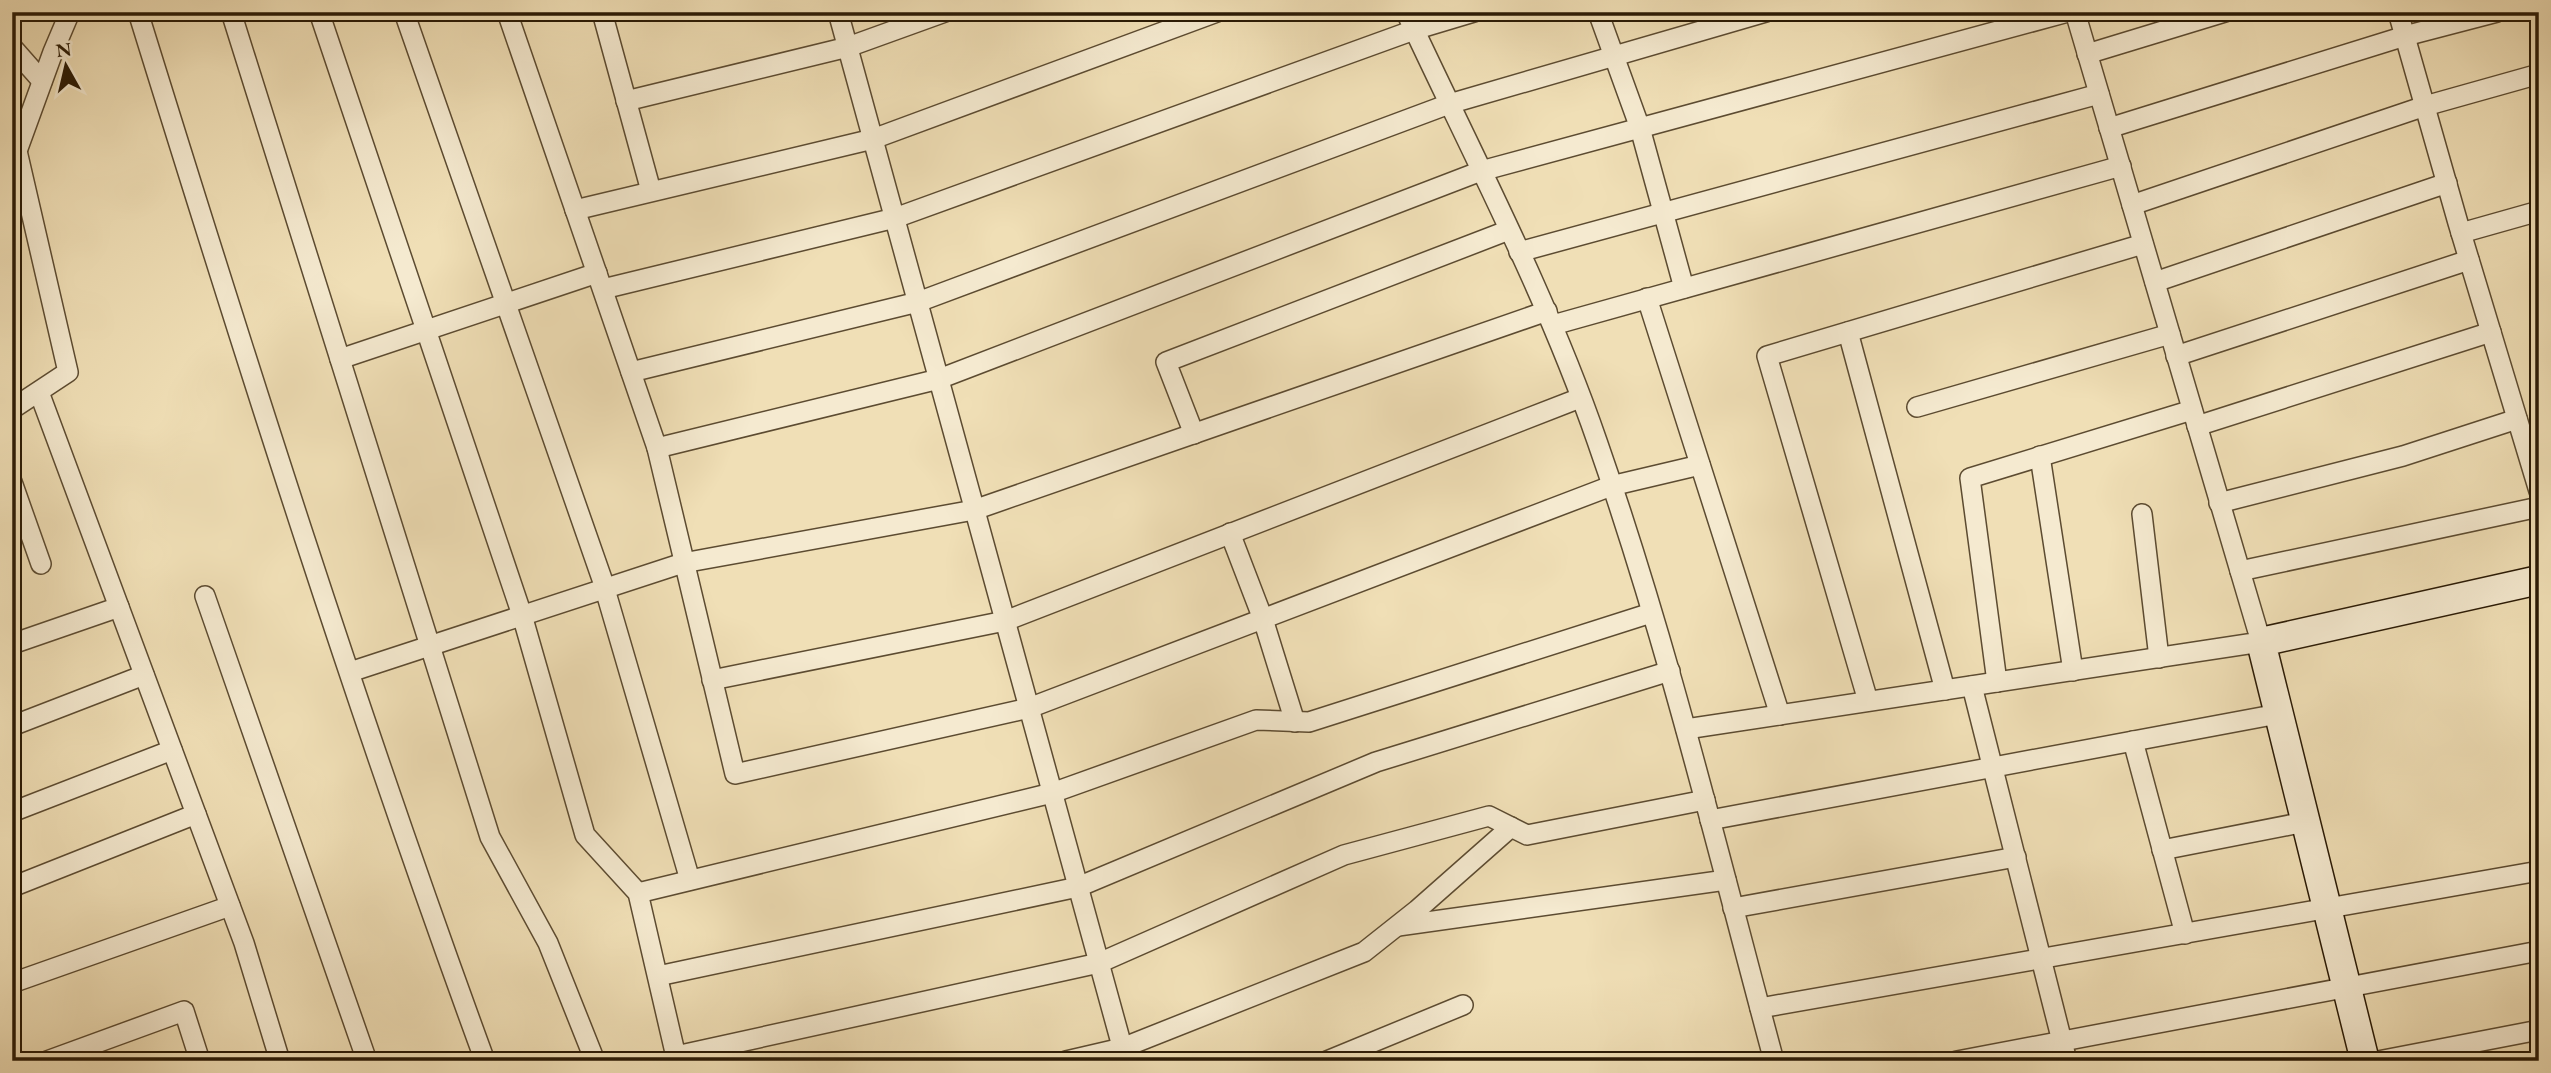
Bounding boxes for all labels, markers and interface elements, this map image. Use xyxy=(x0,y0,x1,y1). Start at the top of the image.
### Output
north arrow xyxy=(32,32,102,102)
text: N xyxy=(54,36,74,63)

